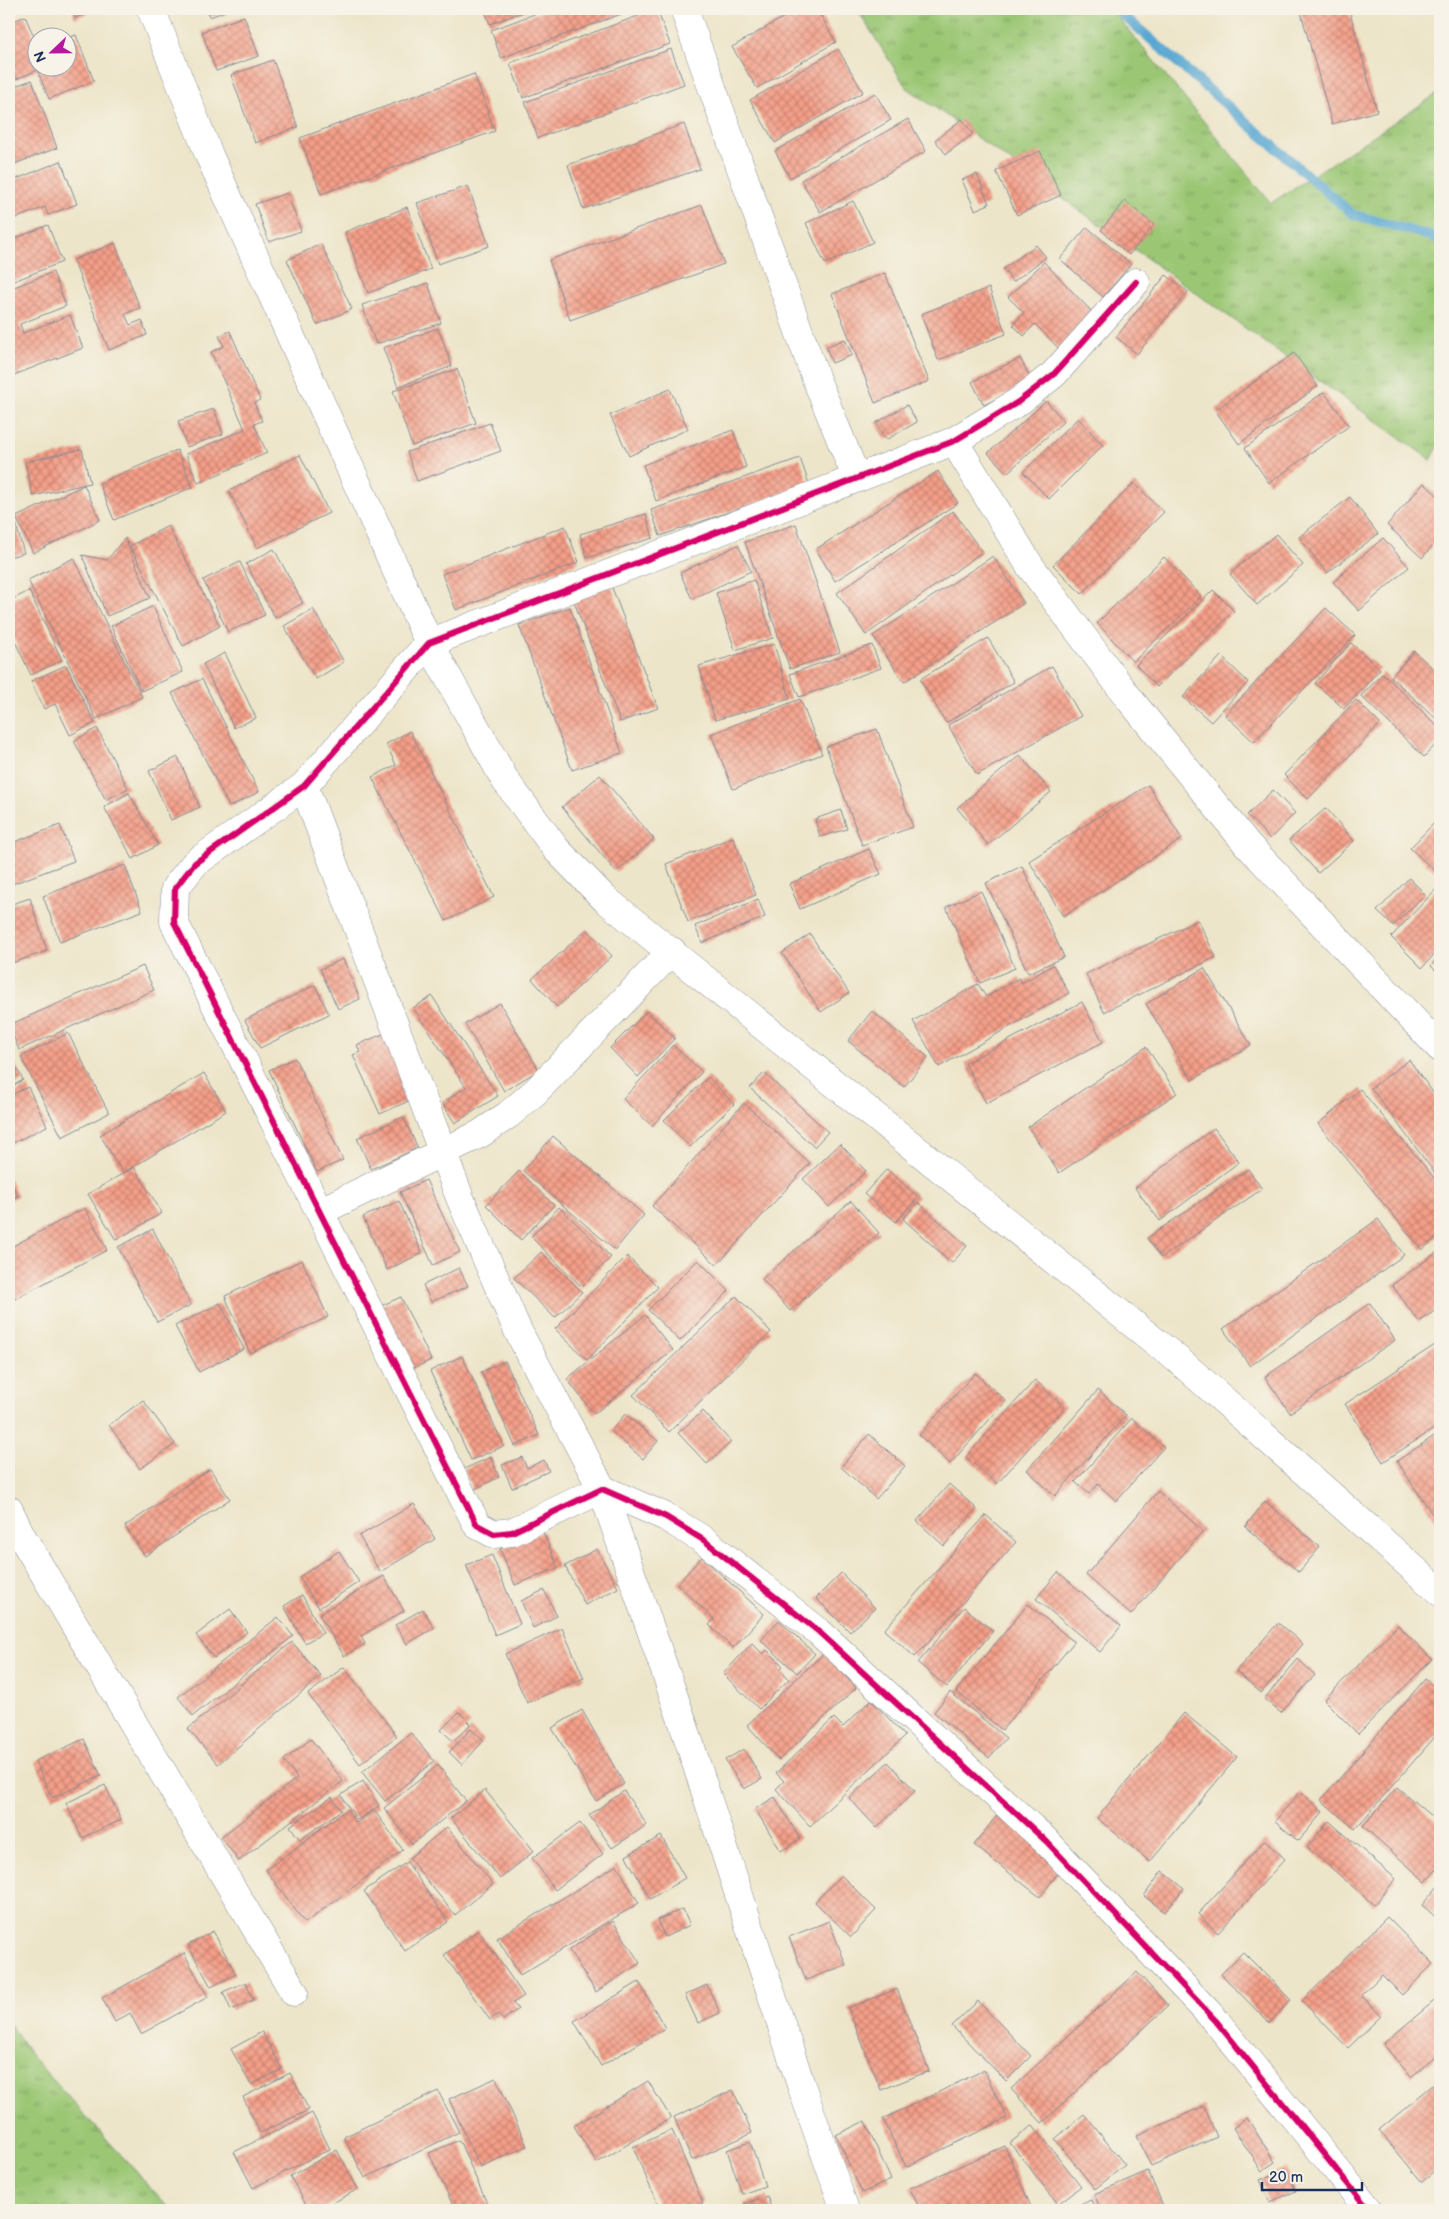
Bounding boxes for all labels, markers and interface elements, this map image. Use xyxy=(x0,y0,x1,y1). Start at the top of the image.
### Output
north arrow xyxy=(28,28,78,78)
text: N xyxy=(31,49,50,65)
scale bar xyxy=(1262,2159,1362,2191)
text: 20 m xyxy=(1269,2168,1303,2187)

